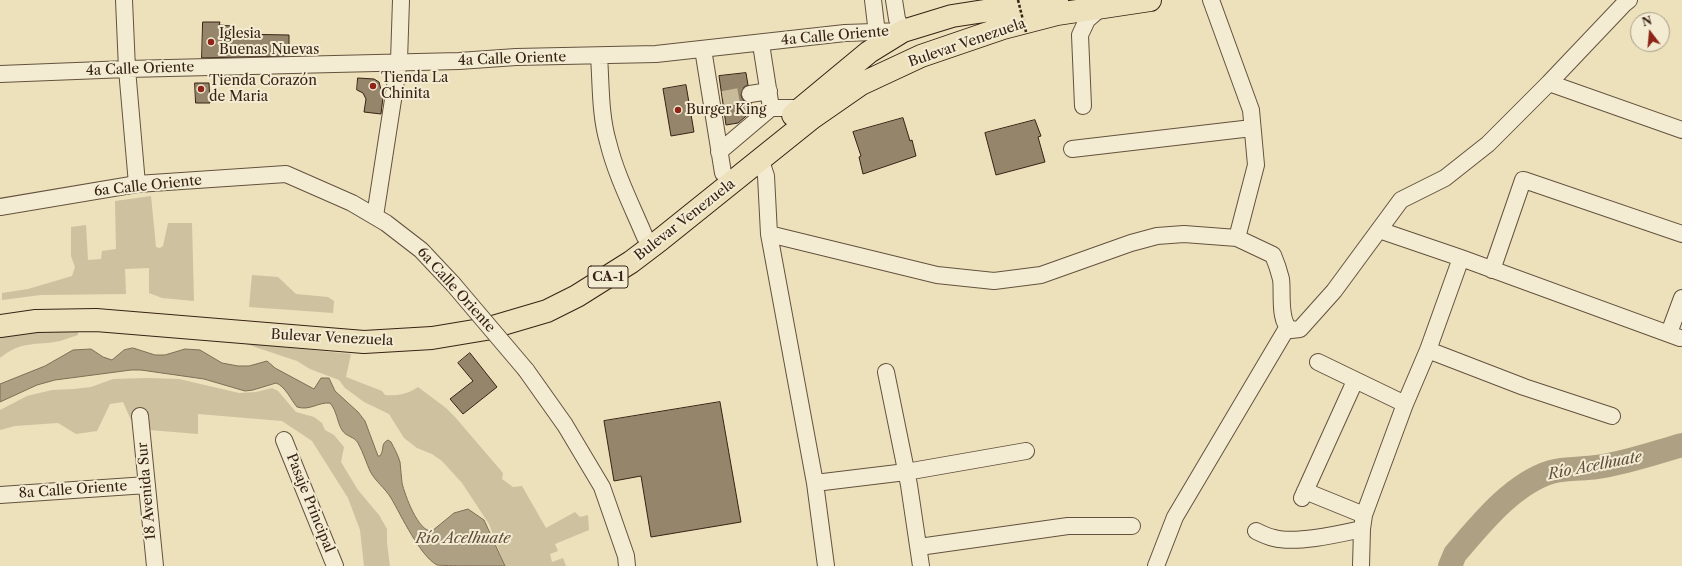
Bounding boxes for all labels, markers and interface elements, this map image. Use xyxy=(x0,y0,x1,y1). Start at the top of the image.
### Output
north arrow xyxy=(1630,12,1670,52)
text: N xyxy=(1640,13,1653,29)
street label: Bulevar Venezuela xyxy=(906,15,1028,71)
street label: 4a Calle Oriente xyxy=(780,23,890,49)
place label: Iglesia Buenas Nuevas xyxy=(219,26,319,58)
marker: Iglesia Buenas Nuevas xyxy=(206,37,216,47)
street label: 4a Calle Oriente xyxy=(458,49,566,69)
street label: 4a Calle Oriente xyxy=(86,59,194,79)
place label: Tienda La Chinita xyxy=(381,70,448,102)
place label: Tienda Corazón de Maria xyxy=(209,73,317,106)
marker: Tienda La Chinita xyxy=(368,81,378,91)
marker: Tienda Corazón de Maria xyxy=(196,84,206,94)
place label: Burger King xyxy=(686,102,766,118)
marker: Burger King xyxy=(673,105,683,115)
street label: 6a Calle Oriente xyxy=(93,172,203,200)
street label: Bulevar Venezuela xyxy=(631,176,739,264)
street label: 6a Calle Oriente xyxy=(413,244,499,336)
road number: CA-1 xyxy=(588,266,628,288)
street label: Bulevar Venezuela xyxy=(270,326,394,350)
street label: 18 Avenida Sur xyxy=(134,441,160,541)
water label: Río Acelhuate xyxy=(1547,448,1643,484)
street label: Pasaje Principal xyxy=(282,451,338,555)
street label: 8a Calle Oriente xyxy=(18,478,128,502)
water label: Río Acelhuate xyxy=(415,530,511,548)

